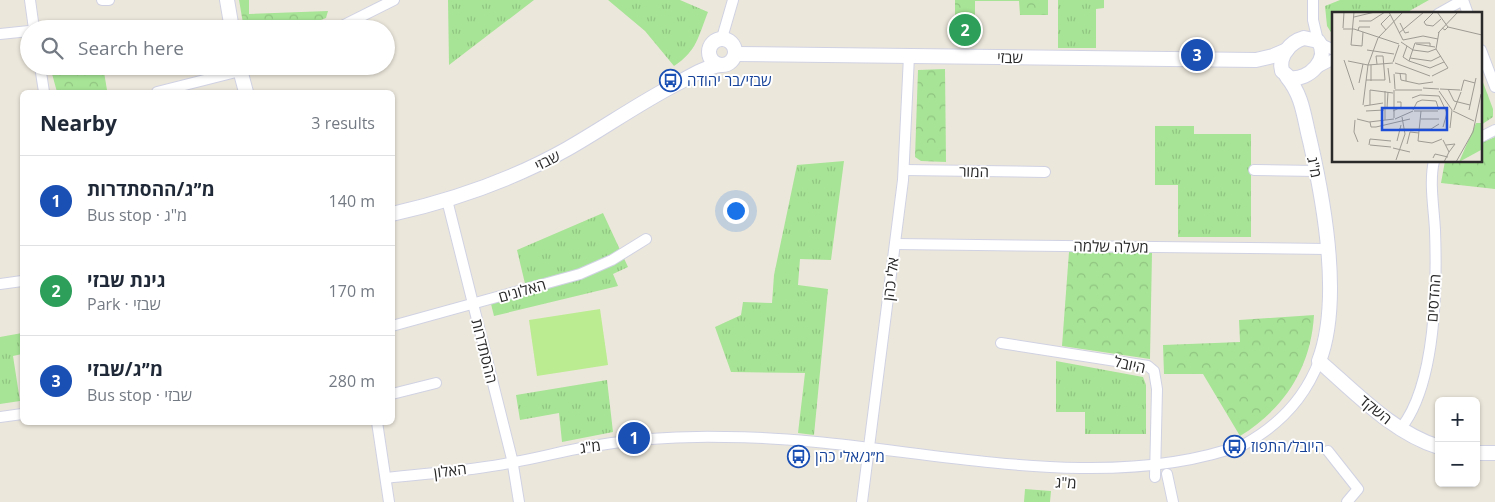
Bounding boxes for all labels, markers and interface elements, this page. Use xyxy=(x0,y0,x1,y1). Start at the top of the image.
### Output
pin: 2 xyxy=(949,11,981,49)
inset map xyxy=(1332,12,1482,162)
search box xyxy=(20,20,395,75)
icon: search xyxy=(38,34,66,62)
text: Search here xyxy=(78,35,184,61)
pin: 3 xyxy=(1181,36,1213,74)
street label: שבזי xyxy=(997,47,1024,67)
bus stop icon: שבזי/בר יהודה xyxy=(659,68,683,92)
place label: שבזי/בר יהודה xyxy=(687,70,772,90)
text: Nearby xyxy=(40,109,117,137)
text: 3 results xyxy=(311,112,375,134)
street label: שבזי xyxy=(531,145,563,175)
street label: מ"ג xyxy=(1303,154,1327,180)
street label: המור xyxy=(959,161,989,181)
text: מ״ג/ההסתדרות xyxy=(87,176,215,202)
text: 1 xyxy=(51,190,61,212)
text: 140 m xyxy=(329,190,375,212)
your location xyxy=(723,198,749,224)
text: Bus stop · מ"ג xyxy=(87,204,187,226)
street label: מעלה שלמה xyxy=(1073,235,1149,257)
street label: אלי כהן xyxy=(877,256,903,302)
text: גינת שבזי xyxy=(87,267,166,293)
street label: ההדסים xyxy=(1421,273,1445,323)
street label: האלונים xyxy=(496,274,548,306)
text: 2 xyxy=(51,280,61,302)
text: 170 m xyxy=(329,280,375,302)
text: Park · שבזי xyxy=(87,293,161,315)
street label: ההסתדרות xyxy=(467,317,503,385)
street label: היובל xyxy=(1112,351,1148,377)
text: מ״ג/שבזי xyxy=(87,356,163,382)
text: 3 xyxy=(51,370,61,392)
text: 280 m xyxy=(329,370,375,392)
text: Bus stop · שבזי xyxy=(87,384,192,406)
street label: השקד xyxy=(1356,390,1396,428)
map controls xyxy=(1435,397,1480,487)
button: + xyxy=(1435,397,1480,442)
pin: 1 xyxy=(618,419,650,457)
street label: מ"ג xyxy=(578,434,602,458)
bus stop icon: היובל/התפוז xyxy=(1223,434,1247,458)
place label: היובל/התפוז xyxy=(1251,436,1324,456)
button: − xyxy=(1435,442,1480,487)
bus stop icon: מ״ג/אלי כהן xyxy=(787,444,811,468)
place label: מ״ג/אלי כהן xyxy=(815,446,885,466)
street label: האלון xyxy=(432,458,468,482)
street label: מ"ג xyxy=(1055,471,1077,493)

